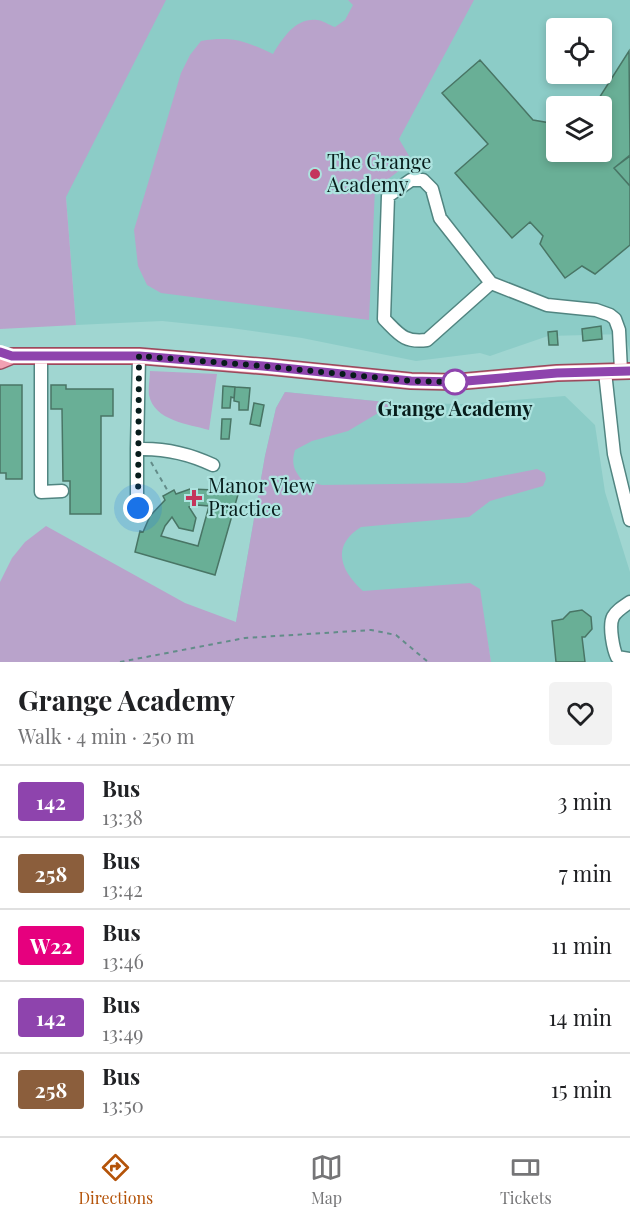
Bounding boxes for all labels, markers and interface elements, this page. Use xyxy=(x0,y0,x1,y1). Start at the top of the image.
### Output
map controls xyxy=(546,18,612,162)
button: locate xyxy=(546,18,612,84)
button: layers xyxy=(546,96,612,162)
place label: The Grange Academy xyxy=(326,147,431,197)
marker: The Grange Academy xyxy=(308,167,322,181)
marker: Grange Academy xyxy=(442,369,468,395)
place label: Grange Academy xyxy=(377,394,533,421)
place label: Manor View Practice xyxy=(208,471,315,521)
marker: Manor View Practice xyxy=(185,489,203,507)
your location xyxy=(123,493,153,523)
text: Grange Academy xyxy=(18,681,235,718)
button: heart xyxy=(549,682,612,745)
text: Walk · 4 min · 250 m xyxy=(18,722,195,749)
text: Bus xyxy=(102,773,140,803)
text: 3 min xyxy=(557,786,612,816)
text: 142 xyxy=(36,787,66,815)
text: 13:38 xyxy=(102,803,143,830)
text: Bus xyxy=(102,845,140,875)
text: 7 min xyxy=(559,858,612,888)
text: 258 xyxy=(35,859,67,887)
text: 13:42 xyxy=(102,875,143,902)
text: Bus xyxy=(102,917,141,947)
text: 11 min xyxy=(551,930,612,960)
text: W22 xyxy=(30,931,72,959)
text: 13:46 xyxy=(102,947,144,974)
text: Bus xyxy=(102,989,140,1019)
text: 14 min xyxy=(548,1002,612,1032)
text: 142 xyxy=(36,1003,66,1031)
text: 13:49 xyxy=(102,1019,143,1046)
text: Bus xyxy=(102,1061,140,1091)
text: 15 min xyxy=(551,1074,612,1104)
text: 258 xyxy=(35,1075,67,1103)
text: 13:50 xyxy=(102,1091,144,1118)
tab: Directions xyxy=(78,1151,153,1208)
tab: Map xyxy=(310,1151,343,1208)
tab: Tickets xyxy=(500,1151,552,1208)

